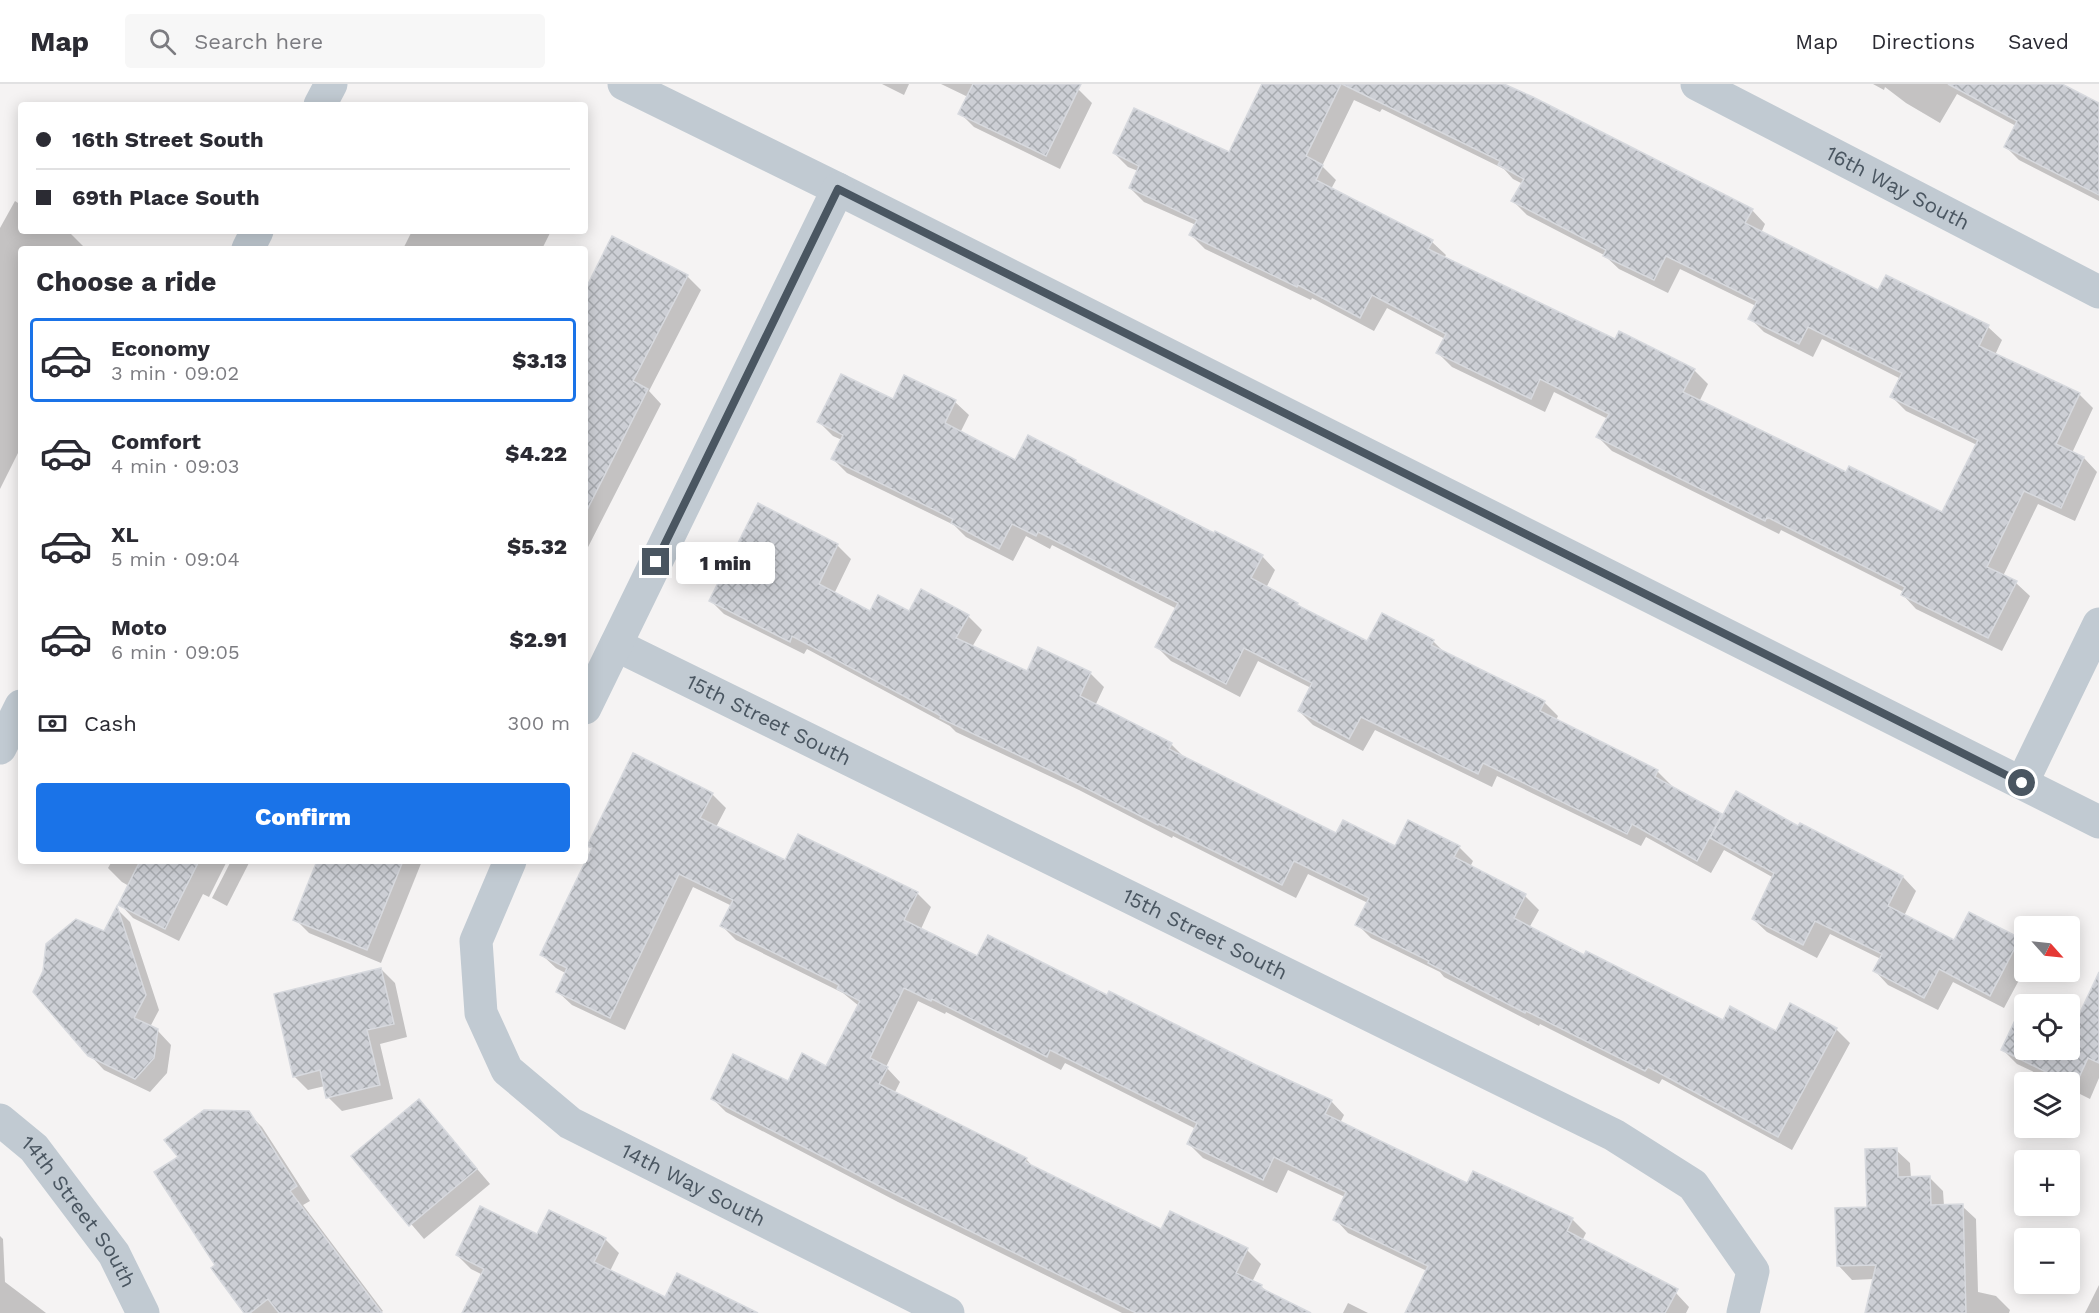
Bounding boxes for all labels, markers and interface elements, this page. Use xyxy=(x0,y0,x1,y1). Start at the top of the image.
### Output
search box xyxy=(125,14,545,68)
text: Map xyxy=(30,25,89,58)
icon: search xyxy=(146,25,179,58)
text: Search here xyxy=(194,29,323,54)
text: Map xyxy=(1795,29,1838,54)
text: Directions xyxy=(1871,29,1975,54)
text: Saved xyxy=(2008,29,2069,54)
text: 16th Street South xyxy=(72,127,264,152)
street label: 16th Way South xyxy=(1822,140,1974,235)
text: 69th Place South xyxy=(72,185,260,210)
text: Choose a ride xyxy=(36,266,216,298)
icon: car xyxy=(39,333,93,387)
text: Economy xyxy=(111,336,210,361)
text: $3.13 xyxy=(512,348,567,373)
text: 3 min · 09:02 xyxy=(111,361,239,385)
icon: car xyxy=(39,426,93,480)
text: Comfort xyxy=(111,429,201,454)
text: $4.22 xyxy=(505,441,567,466)
text: 4 min · 09:03 xyxy=(111,454,239,478)
icon: car xyxy=(39,519,93,573)
text: XL xyxy=(111,522,139,547)
text: $5.32 xyxy=(507,534,567,559)
callout: 1 min xyxy=(677,541,776,583)
text: 5 min · 09:04 xyxy=(111,547,240,571)
route end xyxy=(642,548,669,575)
text: 1 min xyxy=(700,551,751,575)
icon: car xyxy=(39,612,93,666)
text: Moto xyxy=(111,615,167,640)
text: $2.91 xyxy=(510,627,567,652)
text: 6 min · 09:05 xyxy=(111,640,240,664)
street label: 15th Street South xyxy=(682,668,855,771)
icon: cash xyxy=(36,707,69,740)
text: Cash xyxy=(84,711,137,736)
text: 300 m xyxy=(508,711,570,735)
route start xyxy=(2008,769,2035,796)
button: Confirm xyxy=(36,783,570,852)
street label: 15th Street South xyxy=(1118,883,1292,985)
north arrow xyxy=(2014,916,2080,982)
map controls xyxy=(2014,916,2080,1294)
button: locate xyxy=(2014,994,2080,1060)
button: layers xyxy=(2014,1072,2080,1138)
street label: 14th Street South xyxy=(17,1130,141,1291)
street label: 14th Way South xyxy=(617,1138,770,1231)
button: + xyxy=(2014,1150,2080,1216)
button: − xyxy=(2014,1228,2080,1294)

